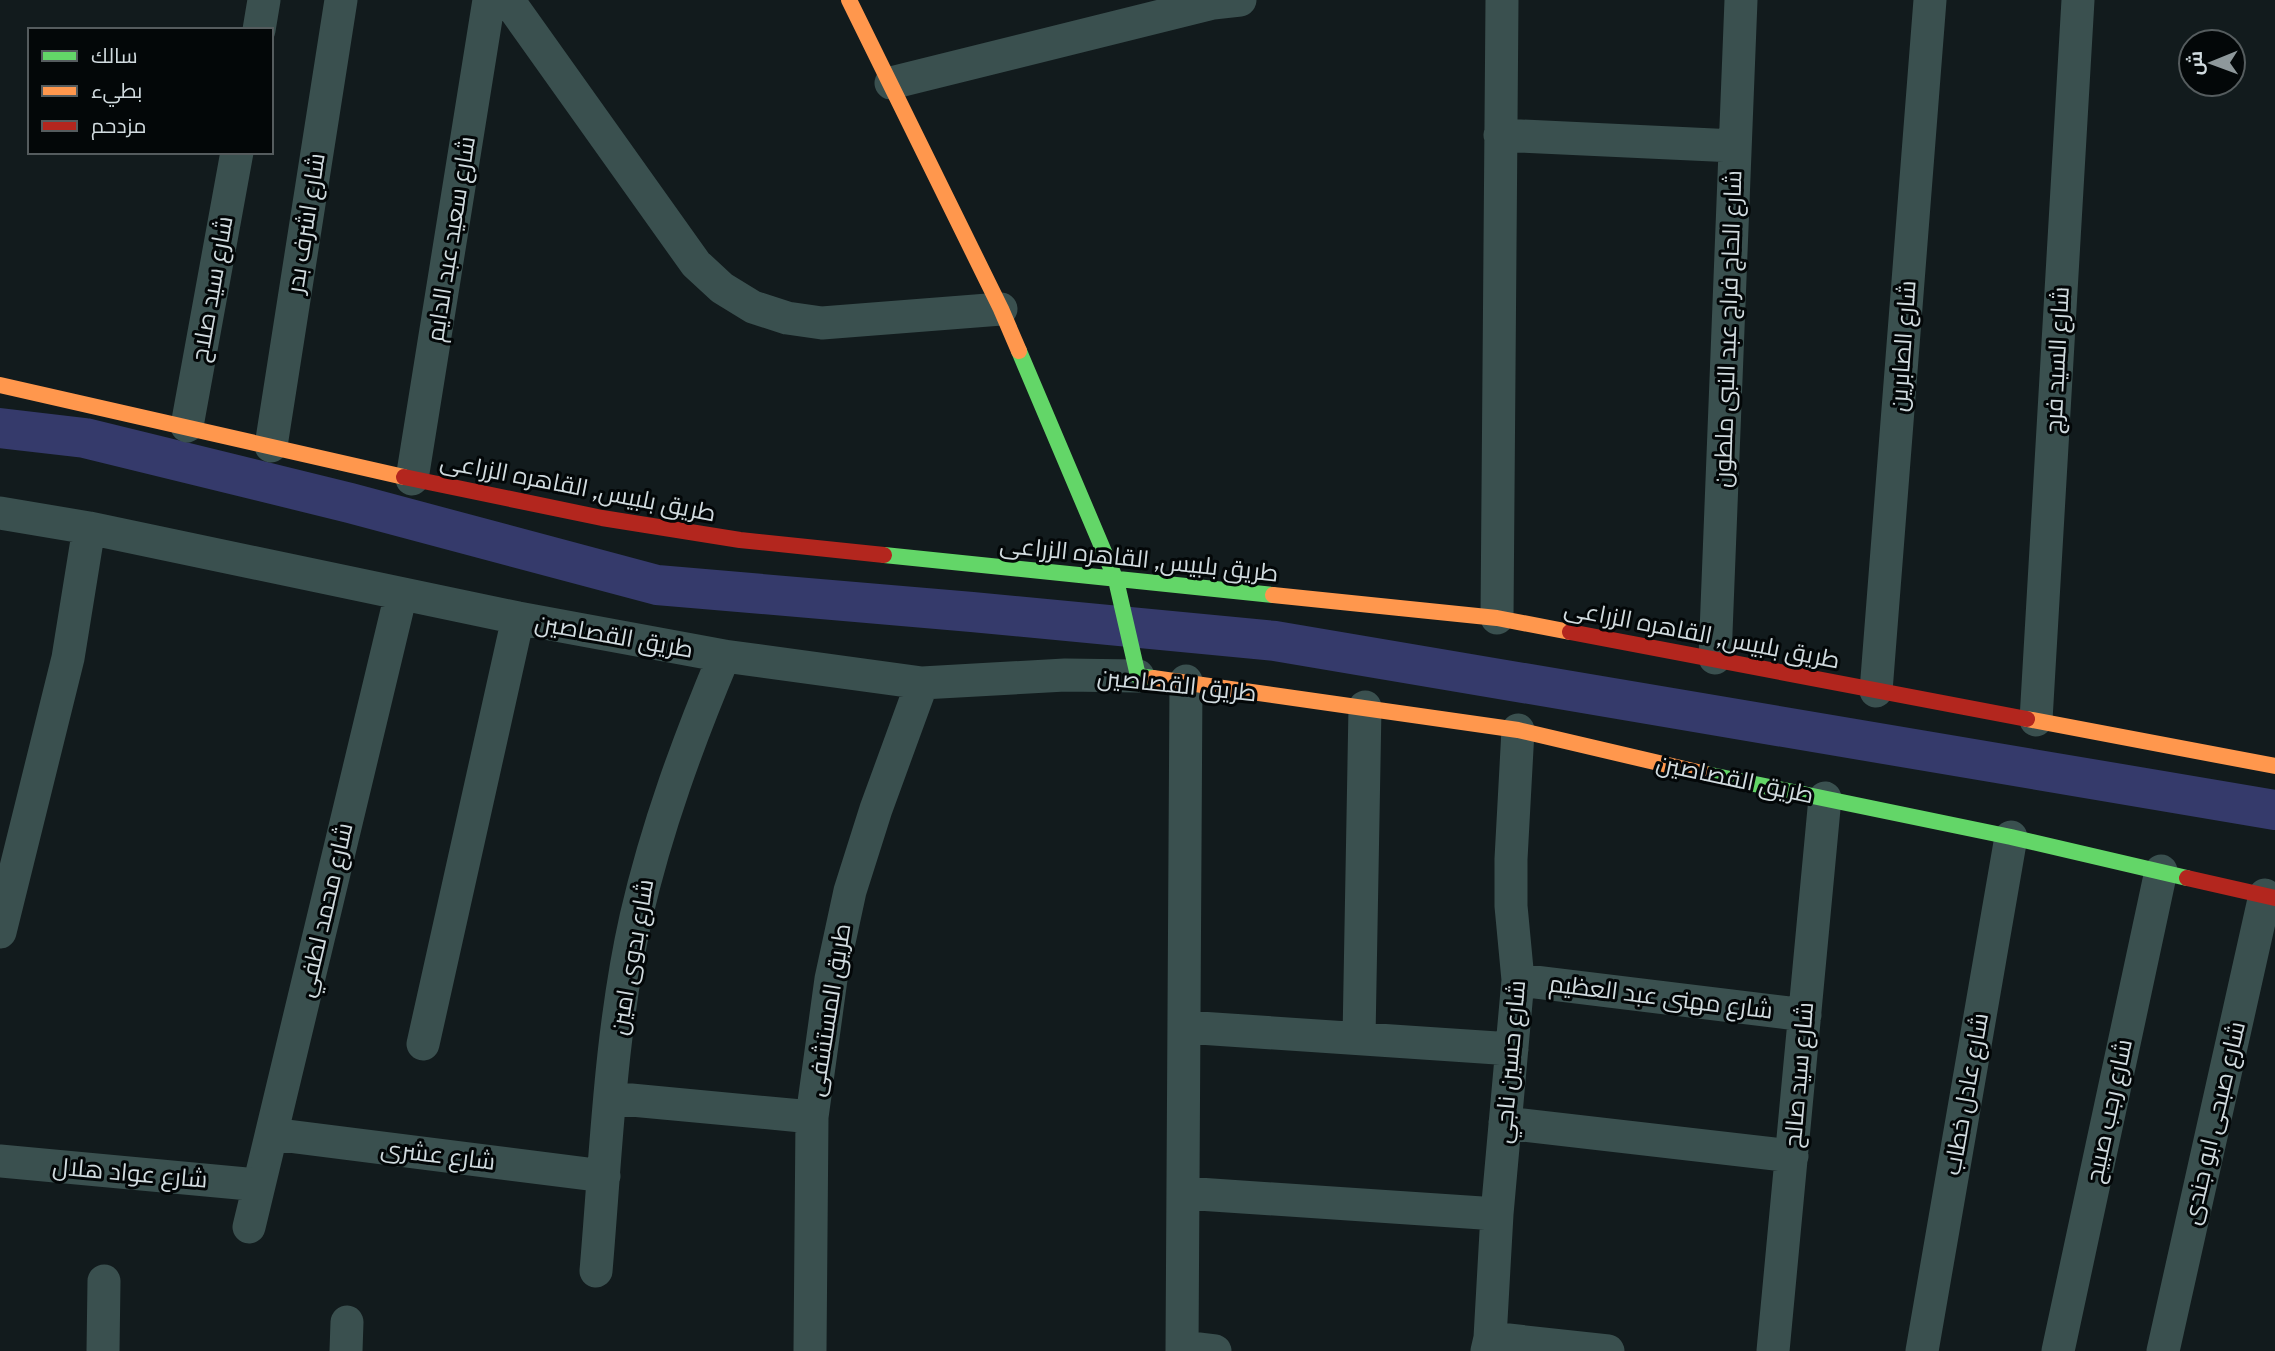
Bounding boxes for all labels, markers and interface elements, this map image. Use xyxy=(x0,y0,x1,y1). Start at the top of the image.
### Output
legend xyxy=(28,28,273,154)
north arrow xyxy=(2177,28,2247,98)
text: سالك xyxy=(91,43,138,68)
text: ش xyxy=(2184,51,2207,76)
text: بطيء xyxy=(91,78,142,107)
text: مزدحم xyxy=(91,113,146,140)
street label: شارع سعيد عبد الدايم xyxy=(420,134,483,344)
street label: شارع اشرف بدر xyxy=(280,151,333,297)
street label: شارع الحاج فراج عبد النبى ملطون xyxy=(1707,170,1750,488)
street label: شارع سيد صلاح xyxy=(184,214,241,364)
street label: شارع الصابرين xyxy=(1883,279,1924,413)
street label: شارع السيد فرج xyxy=(2038,286,2077,434)
street label: طريق بلبيس, القاهره الزراعى xyxy=(438,446,718,528)
street label: طريق بلبيس, القاهره الزراعى xyxy=(998,529,1280,589)
street label: طريق بلبيس, القاهره الزراعى xyxy=(1562,593,1842,675)
street label: طريق القصاصين xyxy=(533,607,695,665)
street label: طريق القصاصين xyxy=(1096,662,1258,708)
street label: طريق القصاصين xyxy=(1654,748,1816,810)
street label: شارع محمد لطفي xyxy=(290,820,364,1001)
street label: شارع بدوى امين xyxy=(604,877,661,1037)
street label: طريق المستشفى xyxy=(801,921,857,1099)
street label: شارع مهنى عبد العظيم xyxy=(1547,968,1775,1027)
street label: شارع حسين ناجي xyxy=(1488,979,1536,1145)
street label: شارع سيد صالح xyxy=(1778,1001,1821,1149)
street label: شارع عادل خطاب xyxy=(1937,1010,1996,1178)
street label: شارع صبحى ابو جندى xyxy=(2176,1018,2253,1228)
street label: شارع رجب صبيح xyxy=(2079,1036,2140,1186)
street label: شارع عشرى xyxy=(379,1133,497,1178)
street label: شارع عواد هلال xyxy=(51,1151,209,1196)

